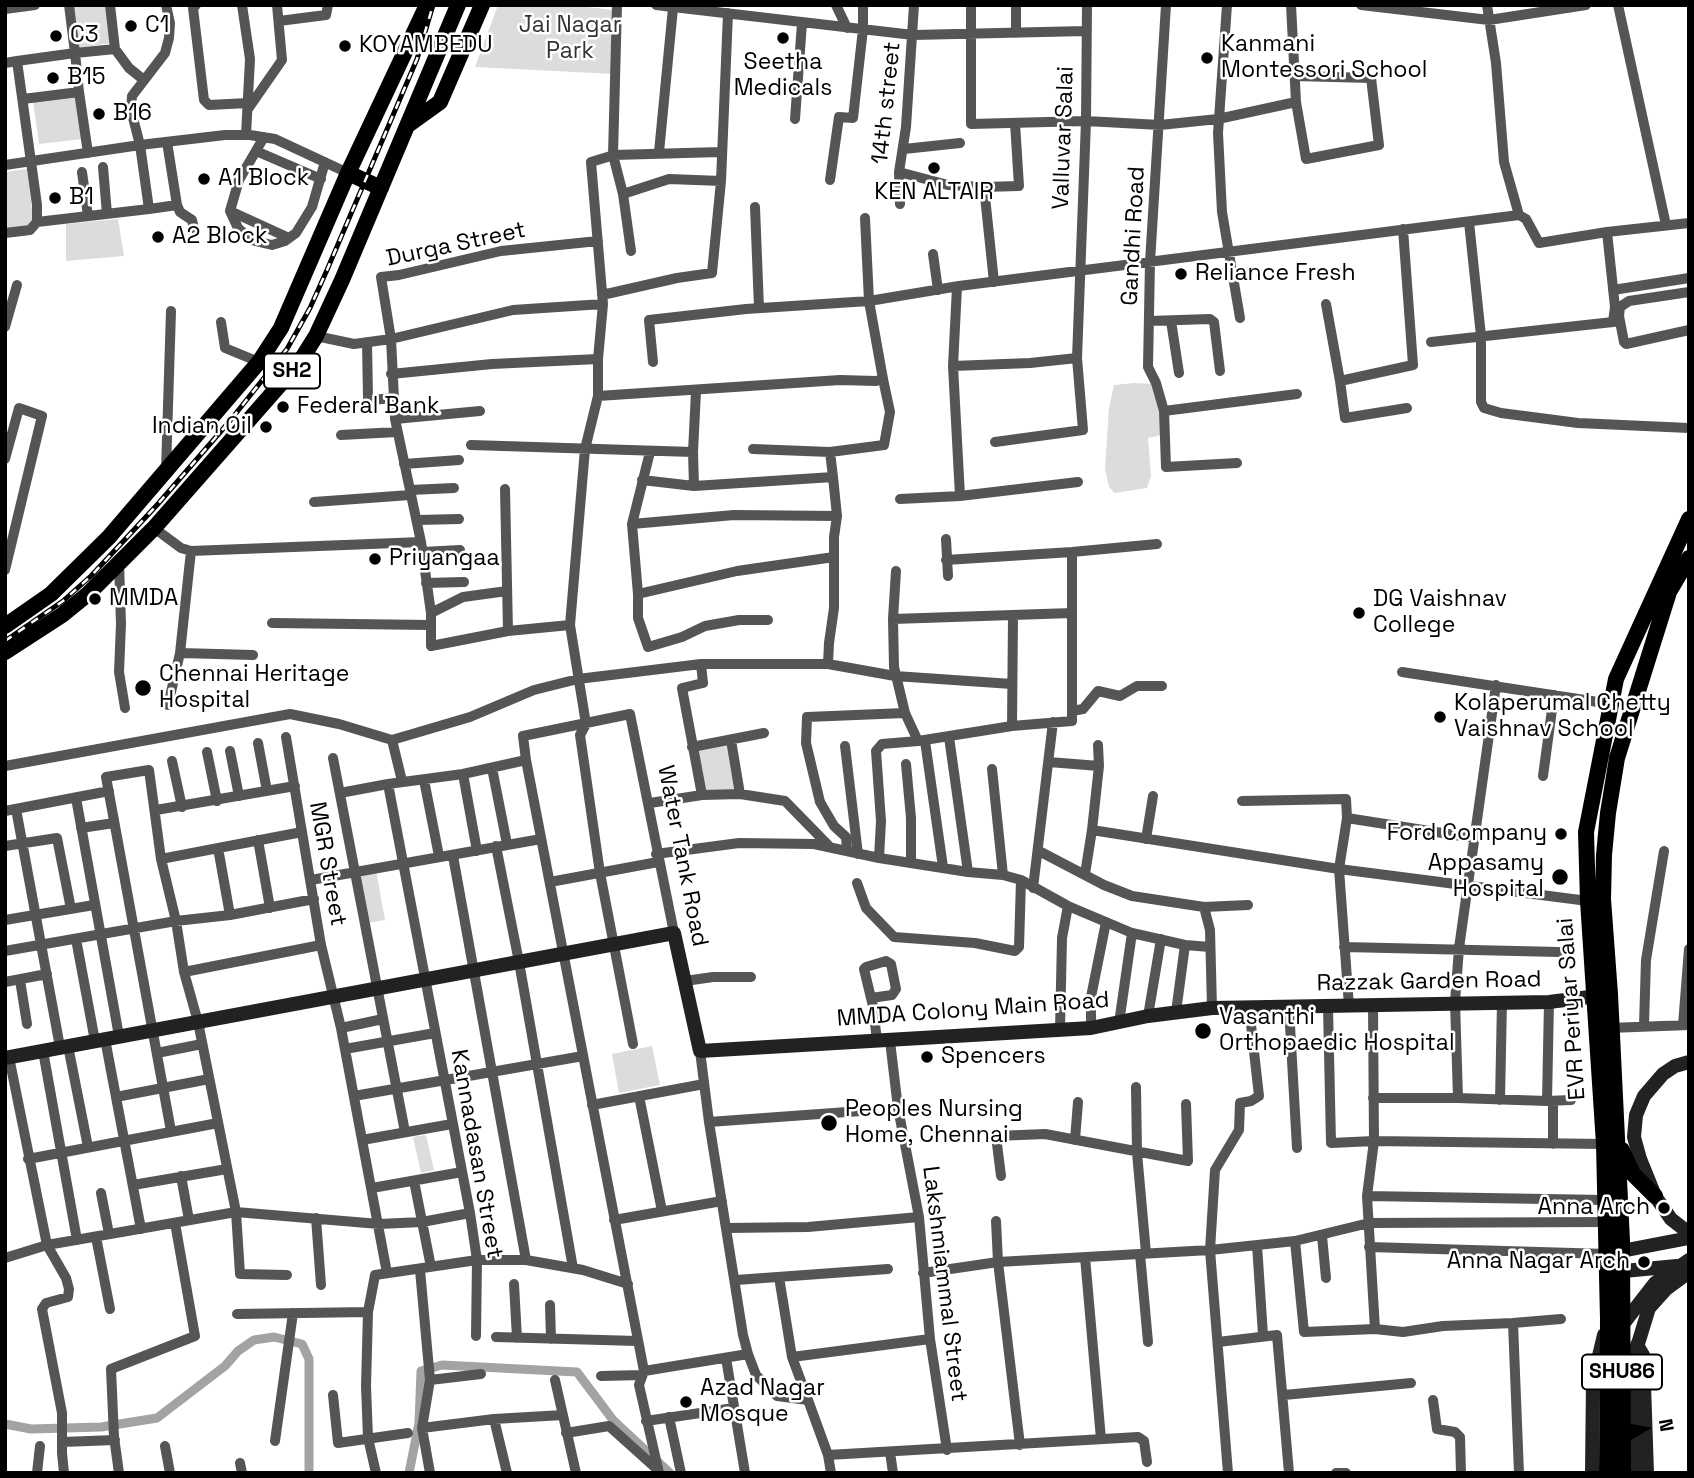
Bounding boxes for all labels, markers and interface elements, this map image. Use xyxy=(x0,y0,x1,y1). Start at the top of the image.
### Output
place label: C1 xyxy=(145,12,169,40)
park label: Jai Nagar Park xyxy=(519,12,621,66)
marker: C1 xyxy=(123,18,139,34)
place label: C3 xyxy=(70,22,99,50)
marker: C3 xyxy=(48,28,64,44)
marker: Seetha Medicals xyxy=(775,30,791,46)
place label: Kanmani Montessori School xyxy=(1221,31,1427,85)
place label: KOYAMBEDU xyxy=(359,32,492,60)
marker: KOYAMBEDU xyxy=(337,38,353,54)
street label: 14th street xyxy=(867,41,907,165)
place label: Seetha Medicals xyxy=(734,49,832,103)
marker: Kanmani Montessori School xyxy=(1199,50,1215,66)
place label: B15 xyxy=(67,64,106,92)
street label: Valluvar Salai xyxy=(1048,66,1080,210)
marker: B15 xyxy=(45,70,61,86)
place label: B16 xyxy=(113,100,152,128)
marker: B16 xyxy=(91,106,107,122)
marker: KEN ALTAIR xyxy=(926,160,942,176)
place label: A1 Block xyxy=(218,165,309,193)
street label: Gandhi Road xyxy=(1117,166,1151,306)
marker: A1 Block xyxy=(196,171,212,187)
place label: KEN ALTAIR xyxy=(874,179,994,207)
place label: B1 xyxy=(69,184,94,212)
marker: B1 xyxy=(47,190,63,206)
street label: Durga Street xyxy=(384,217,528,273)
place label: A2 Block xyxy=(172,223,267,251)
marker: A2 Block xyxy=(150,229,166,245)
place label: Reliance Fresh xyxy=(1195,260,1356,288)
marker: Reliance Fresh xyxy=(1173,266,1189,282)
road number: SH2 xyxy=(264,354,320,388)
place label: Federal Bank xyxy=(297,393,439,421)
marker: Federal Bank xyxy=(275,399,291,415)
place label: Indian Oil xyxy=(152,413,252,441)
marker: Indian Oil xyxy=(258,419,274,435)
place label: Priyangaa xyxy=(389,545,500,573)
marker: Priyangaa xyxy=(367,551,383,567)
place label: MMDA xyxy=(109,585,178,613)
place label: DG Vaishnav College xyxy=(1373,586,1507,640)
marker: MMDA xyxy=(87,591,103,607)
marker: DG Vaishnav College xyxy=(1351,605,1367,621)
place label: Chennai Heritage Hospital xyxy=(159,661,349,715)
marker: Chennai Heritage Hospital xyxy=(133,678,153,698)
place label: Kolaperumal Chetty Vaishnav School xyxy=(1454,690,1671,744)
marker: Kolaperumal Chetty Vaishnav School xyxy=(1432,709,1448,725)
street label: Water Tank Road xyxy=(651,763,713,949)
street label: MGR Street xyxy=(302,800,352,928)
place label: Ford Company xyxy=(1387,820,1547,848)
marker: Ford Company xyxy=(1553,826,1569,842)
place label: Appasamy Hospital xyxy=(1428,850,1544,904)
marker: Appasamy Hospital xyxy=(1550,867,1570,887)
street label: EVR Periyar Salai xyxy=(1552,917,1592,1101)
street label: Razzak Garden Road xyxy=(1316,966,1542,998)
street label: MMDA Colony Main Road xyxy=(836,987,1110,1033)
place label: Vasanthi Orthopaedic Hospital xyxy=(1219,1004,1455,1058)
marker: Vasanthi Orthopaedic Hospital xyxy=(1193,1021,1213,1041)
place label: Spencers xyxy=(941,1043,1046,1071)
street label: Kannadasan Street xyxy=(444,1047,508,1261)
marker: Spencers xyxy=(919,1049,935,1065)
place label: Peoples Nursing Home, Chennai xyxy=(845,1096,1023,1150)
marker: Peoples Nursing Home, Chennai xyxy=(819,1113,839,1133)
street label: Lakshmiammal Street xyxy=(916,1165,972,1403)
place label: Anna Arch xyxy=(1538,1194,1650,1222)
marker: Anna Arch xyxy=(1656,1200,1672,1216)
place label: Anna Nagar Arch xyxy=(1447,1248,1630,1276)
marker: Anna Nagar Arch xyxy=(1636,1254,1652,1270)
road number: SHU86 xyxy=(1582,1354,1662,1390)
place label: Azad Nagar Mosque xyxy=(700,1375,825,1429)
marker: Azad Nagar Mosque xyxy=(678,1394,694,1410)
north arrow xyxy=(1610,1394,1680,1464)
text: N xyxy=(1653,1417,1680,1434)

